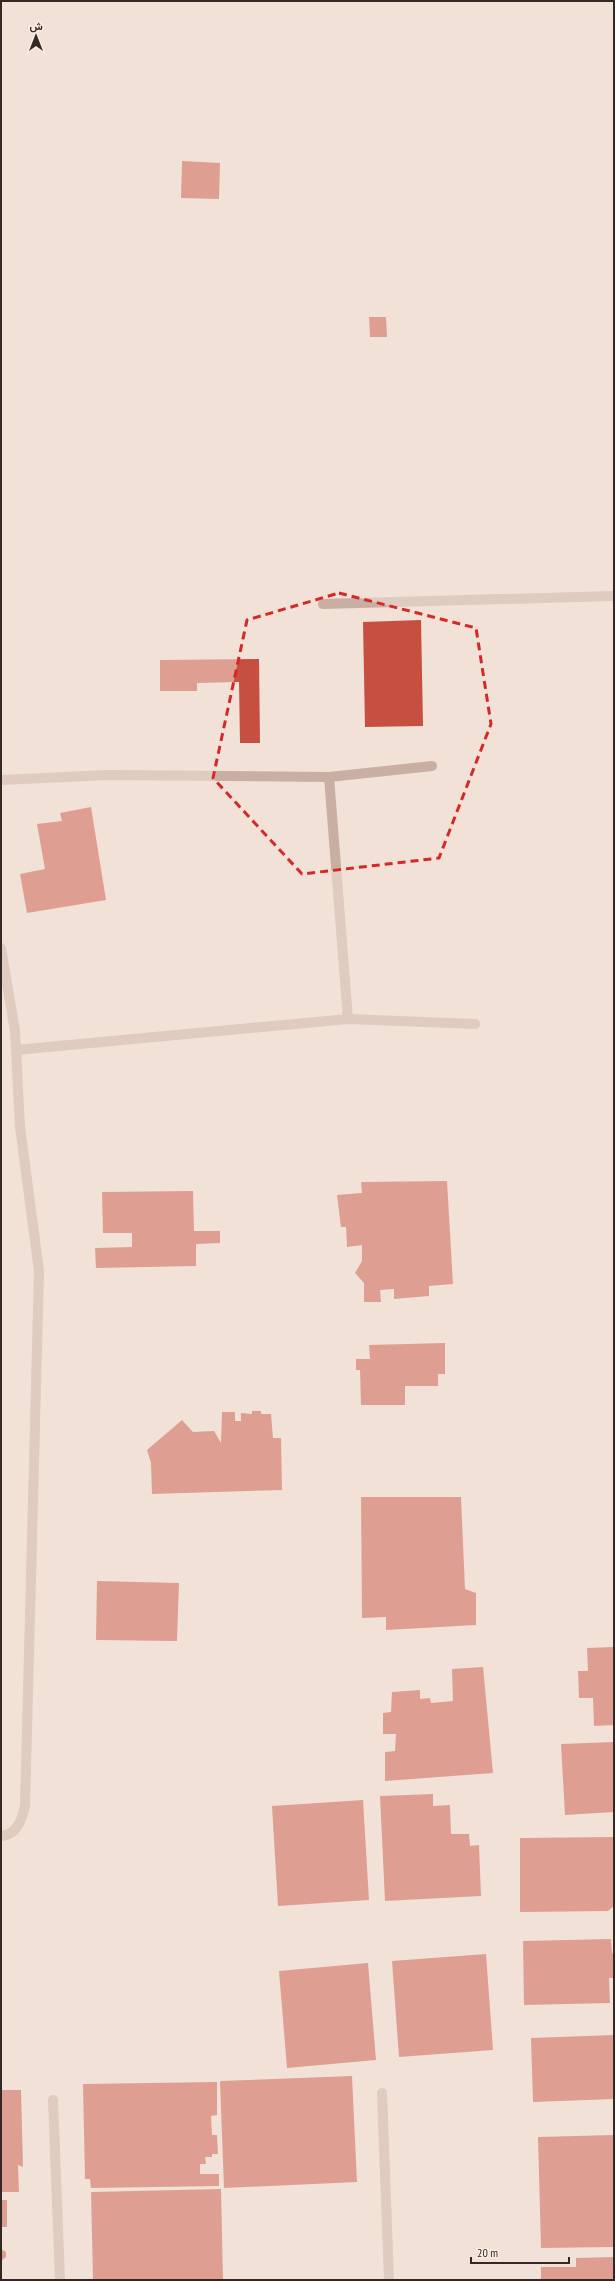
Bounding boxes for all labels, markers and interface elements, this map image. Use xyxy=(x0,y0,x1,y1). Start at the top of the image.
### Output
north arrow xyxy=(16,16,56,56)
text: ش xyxy=(29,19,43,33)
scale bar xyxy=(471,2239,569,2265)
text: 20 m xyxy=(477,2245,498,2260)

